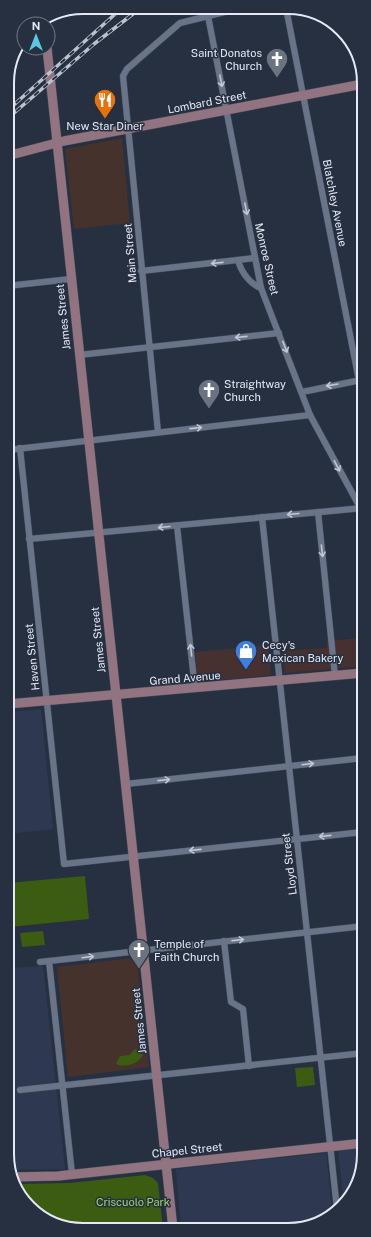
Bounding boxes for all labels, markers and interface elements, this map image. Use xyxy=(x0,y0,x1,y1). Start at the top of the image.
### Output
north arrow xyxy=(16,16,56,56)
text: N xyxy=(32,20,40,32)
church icon: Saint Donatos Church xyxy=(264,46,290,79)
place label: Saint Donatos Church xyxy=(191,47,262,72)
one-way arrow xyxy=(217,74,225,87)
restaurant icon: New Star Diner xyxy=(92,87,118,120)
street label: Lombard Street xyxy=(167,88,247,116)
place label: New Star Diner xyxy=(66,120,144,132)
street label: Blatchley Avenue xyxy=(321,158,349,248)
one-way arrow xyxy=(242,202,250,215)
street label: Monroe Street xyxy=(253,222,281,296)
street label: Main Street xyxy=(121,223,139,283)
one-way arrow xyxy=(211,259,224,267)
street label: James Street xyxy=(54,283,72,351)
one-way arrow xyxy=(235,334,248,341)
one-way arrow xyxy=(281,340,289,352)
church icon: Straightway Church xyxy=(196,377,222,410)
place label: Straightway Church xyxy=(224,378,286,403)
one-way arrow xyxy=(326,381,339,389)
one-way arrow xyxy=(189,424,202,432)
one-way arrow xyxy=(334,459,341,471)
one-way arrow xyxy=(287,511,300,518)
one-way arrow xyxy=(158,523,171,531)
one-way arrow xyxy=(319,544,326,557)
street label: James Street xyxy=(89,606,107,674)
street label: Haven Street xyxy=(23,623,41,691)
shop icon: Cecy's Mexican Bakery xyxy=(233,638,259,671)
place label: Cecy's Mexican Bakery xyxy=(262,639,344,664)
one-way arrow xyxy=(187,644,195,657)
street label: Grand Avenue xyxy=(149,669,221,687)
one-way arrow xyxy=(301,761,314,768)
one-way arrow xyxy=(158,776,171,784)
street label: Lloyd Street xyxy=(279,832,299,896)
one-way arrow xyxy=(319,832,332,840)
one-way arrow xyxy=(189,846,202,853)
one-way arrow xyxy=(231,936,244,944)
church icon: Temple of Faith Church xyxy=(126,937,152,970)
place label: Temple of Faith Church xyxy=(154,938,219,963)
one-way arrow xyxy=(81,953,94,960)
street label: James Street xyxy=(130,987,148,1055)
street label: Chapel Street xyxy=(151,1140,223,1160)
park label: Criscuolo Park xyxy=(96,1196,170,1208)

